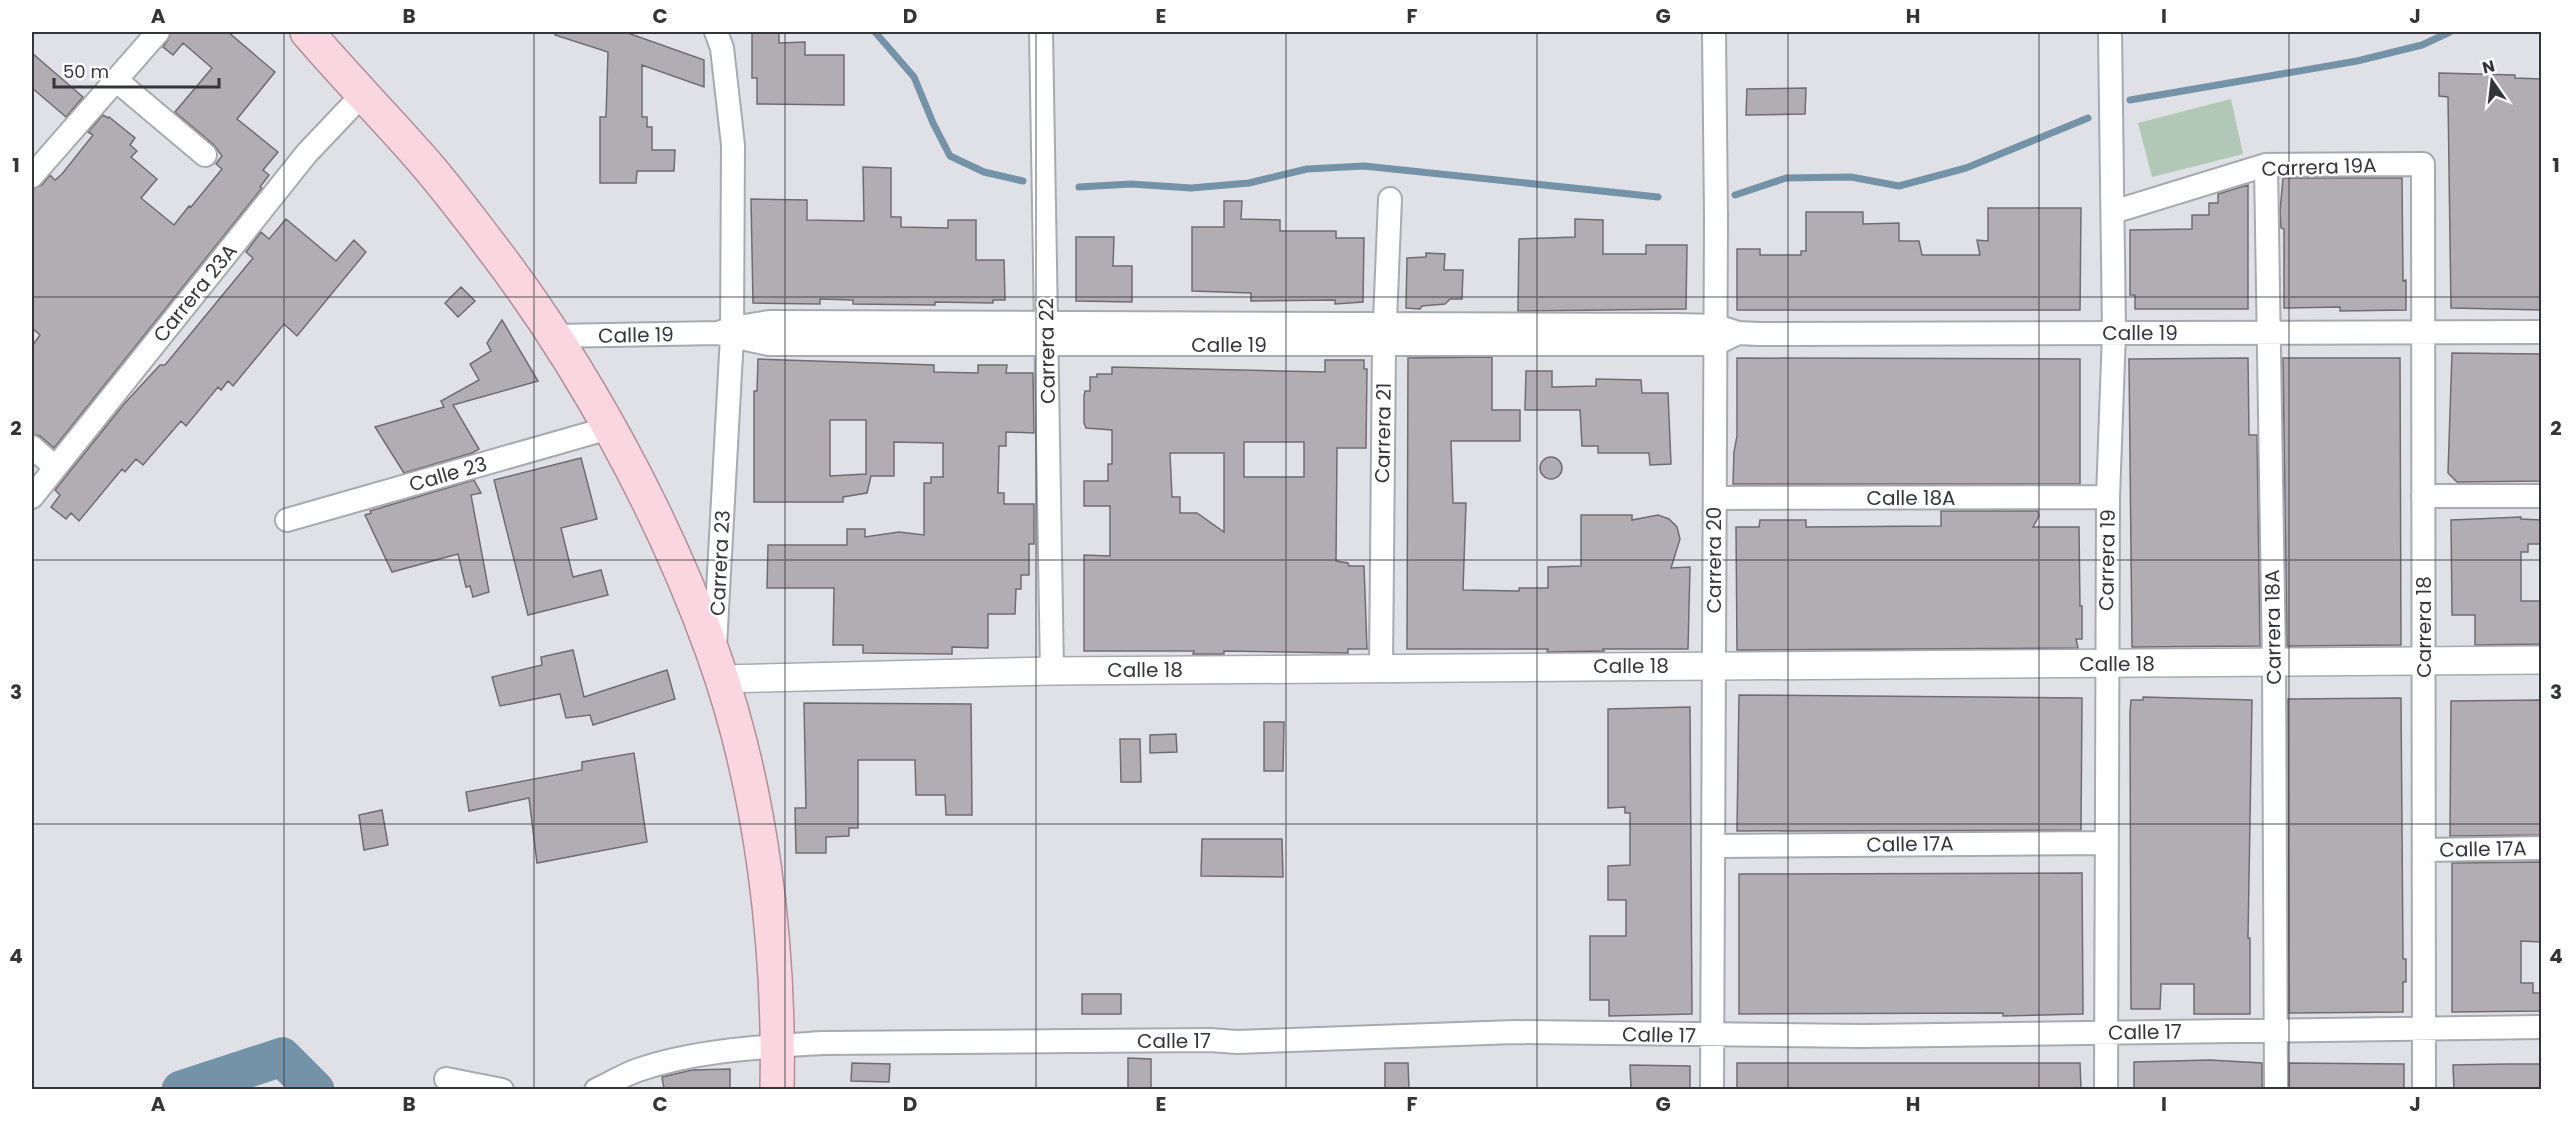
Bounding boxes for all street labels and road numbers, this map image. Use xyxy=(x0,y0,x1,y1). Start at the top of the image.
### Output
street label: Carrera 19A xyxy=(2261,151,2377,183)
street label: Carrera 23A xyxy=(147,238,243,348)
street label: Carrera 22 xyxy=(1032,298,1062,404)
street label: Calle 19 xyxy=(2102,319,2178,347)
street label: Calle 19 xyxy=(598,320,674,350)
street label: Calle 19 xyxy=(1191,331,1267,359)
street label: Carrera 21 xyxy=(1368,383,1398,483)
street label: Calle 23 xyxy=(406,450,490,498)
street label: Calle 18A xyxy=(1866,484,1956,512)
street label: Carrera 20 xyxy=(1700,507,1728,613)
street label: Carrera 23 xyxy=(703,509,737,617)
street label: Carrera 19 xyxy=(2092,509,2122,611)
street label: Carrera 18A xyxy=(2258,569,2288,685)
street label: Carrera 18 xyxy=(2410,576,2438,678)
street label: Calle 18 xyxy=(2079,650,2155,678)
street label: Calle 18 xyxy=(1593,652,1669,680)
street label: Calle 18 xyxy=(1107,656,1183,684)
street label: Calle 17A xyxy=(1866,829,1954,859)
street label: Calle 17A xyxy=(2439,834,2527,864)
street label: Calle 17 xyxy=(2108,1017,2182,1047)
street label: Calle 17 xyxy=(1622,1020,1696,1050)
street label: Calle 17 xyxy=(1137,1027,1211,1055)

